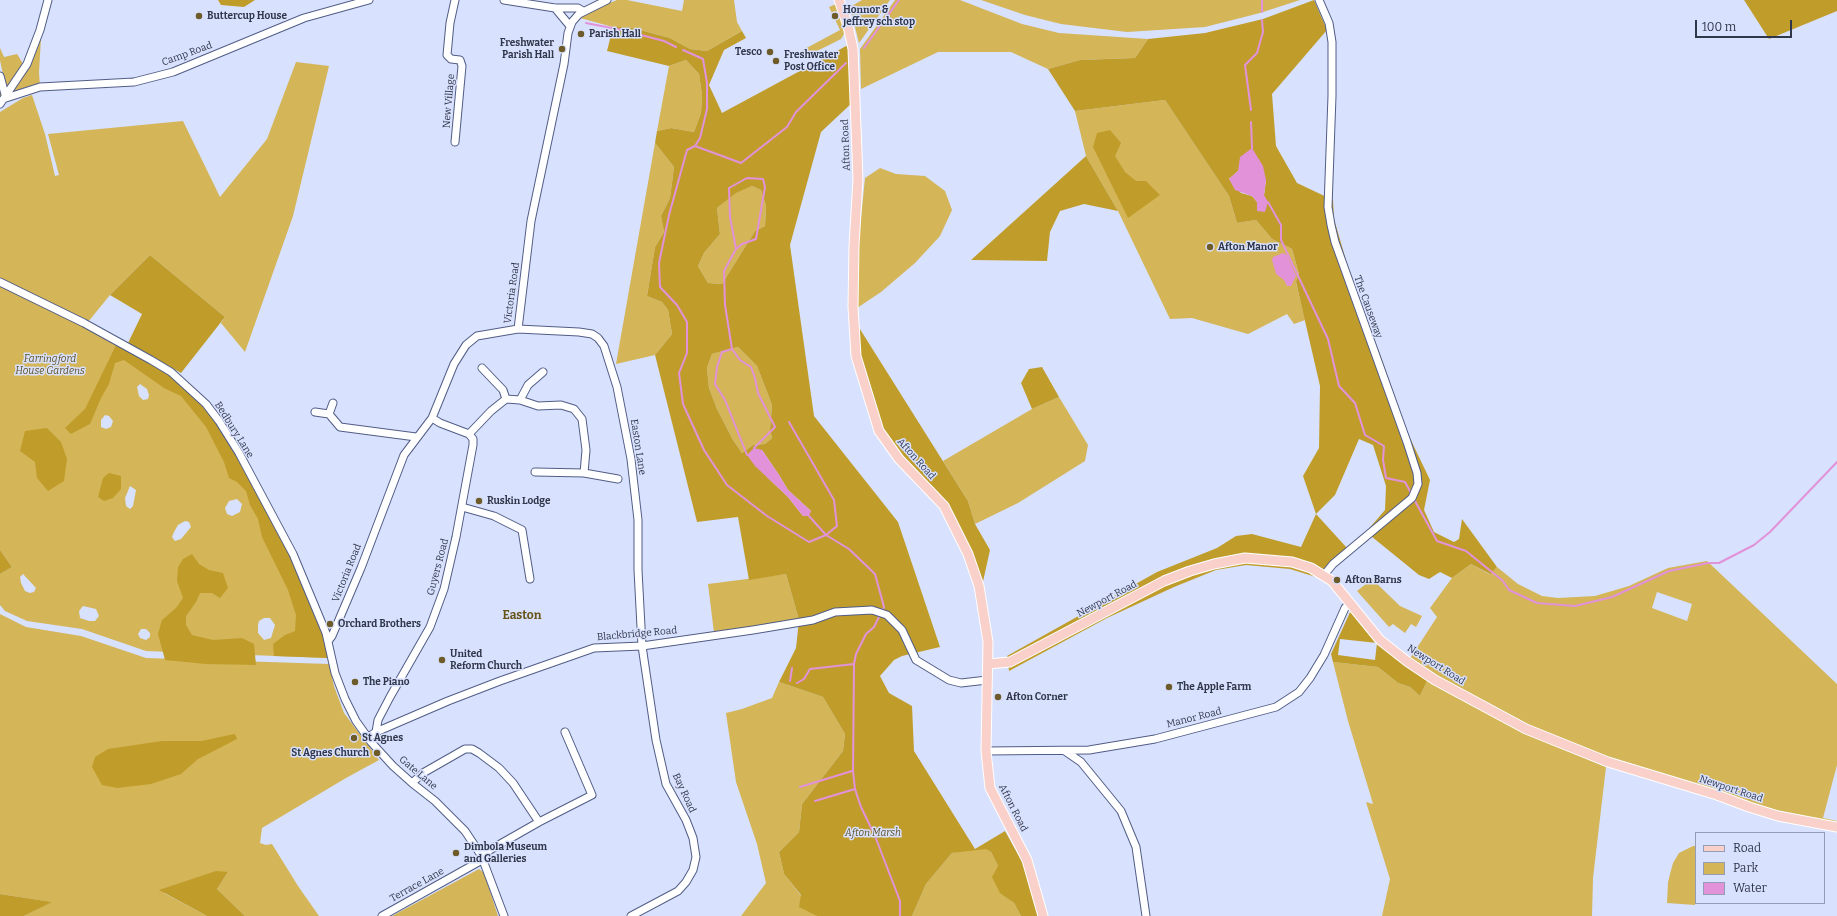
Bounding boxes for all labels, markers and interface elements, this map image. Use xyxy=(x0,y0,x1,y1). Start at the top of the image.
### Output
place label: Honnor & Jeffrey sch stop xyxy=(843,4,915,28)
place label: Buttercup House xyxy=(207,10,287,22)
marker: Buttercup House xyxy=(194,11,204,21)
marker: Honnor & Jeffrey sch stop xyxy=(830,11,840,21)
scale bar xyxy=(1697,12,1794,38)
text: 100 m xyxy=(1702,20,1736,34)
place label: Parish Hall xyxy=(589,28,641,40)
marker: Parish Hall xyxy=(576,29,586,39)
place label: Freshwater Parish Hall xyxy=(500,37,554,60)
street label: Camp Road xyxy=(160,39,214,69)
marker: Freshwater Parish Hall xyxy=(557,44,567,54)
place label: Tesco xyxy=(735,46,762,58)
marker: Tesco xyxy=(765,47,775,57)
place label: Freshwater Post Office xyxy=(784,49,838,72)
marker: Freshwater Post Office xyxy=(771,56,781,66)
street label: New Village xyxy=(441,73,457,129)
street label: Afton Road xyxy=(839,119,853,171)
place label: Afton Manor xyxy=(1218,241,1278,253)
marker: Afton Manor xyxy=(1205,242,1215,252)
street label: Victoria Road xyxy=(502,262,522,324)
street label: The Causeway xyxy=(1351,274,1385,340)
park label: Farringford House Gardens xyxy=(15,353,85,376)
street label: Bedbury Lane xyxy=(212,400,256,460)
street label: Easton Lane xyxy=(628,418,648,476)
street label: Afton Road xyxy=(894,436,938,482)
place label: Ruskin Lodge xyxy=(487,495,550,507)
marker: Ruskin Lodge xyxy=(474,496,484,506)
street label: Guyers Road xyxy=(425,537,451,597)
street label: Victoria Road xyxy=(330,542,364,604)
place label: Afton Barns xyxy=(1345,574,1402,586)
marker: Afton Barns xyxy=(1332,575,1342,585)
street label: Newport Road xyxy=(1075,578,1139,620)
district label: Easton xyxy=(503,609,541,623)
place label: Orchard Brothers xyxy=(338,618,421,630)
marker: Orchard Brothers xyxy=(325,619,335,629)
street label: Blackbridge Road xyxy=(596,625,678,643)
street label: Newport Road xyxy=(1405,642,1467,688)
place label: United Reform Church xyxy=(450,648,522,672)
marker: United Reform Church xyxy=(437,655,447,665)
place label: The Piano xyxy=(363,676,410,688)
marker: The Piano xyxy=(350,677,360,687)
place label: The Apple Farm xyxy=(1177,681,1251,693)
marker: The Apple Farm xyxy=(1164,682,1174,692)
place label: Afton Corner xyxy=(1006,691,1068,703)
marker: Afton Corner xyxy=(993,692,1003,702)
street label: Manor Road xyxy=(1165,705,1223,731)
place label: St Agnes xyxy=(362,732,403,744)
marker: St Agnes xyxy=(349,733,359,743)
place label: St Agnes Church xyxy=(291,747,369,759)
marker: St Agnes Church xyxy=(372,748,382,758)
street label: Gate Lane xyxy=(396,754,440,792)
street label: Bay Road xyxy=(670,771,698,815)
street label: Newport Road xyxy=(1698,773,1764,805)
street label: Afton Road xyxy=(996,782,1030,834)
park label: Afton Marsh xyxy=(845,827,901,839)
legend xyxy=(1695,832,1825,904)
place label: Dimbola Museum and Galleries xyxy=(464,841,547,864)
text: Road xyxy=(1733,841,1761,855)
marker: Dimbola Museum and Galleries xyxy=(451,848,461,858)
text: Park xyxy=(1733,861,1758,875)
street label: Terrace Lane xyxy=(388,865,446,905)
text: Water xyxy=(1733,881,1767,895)

